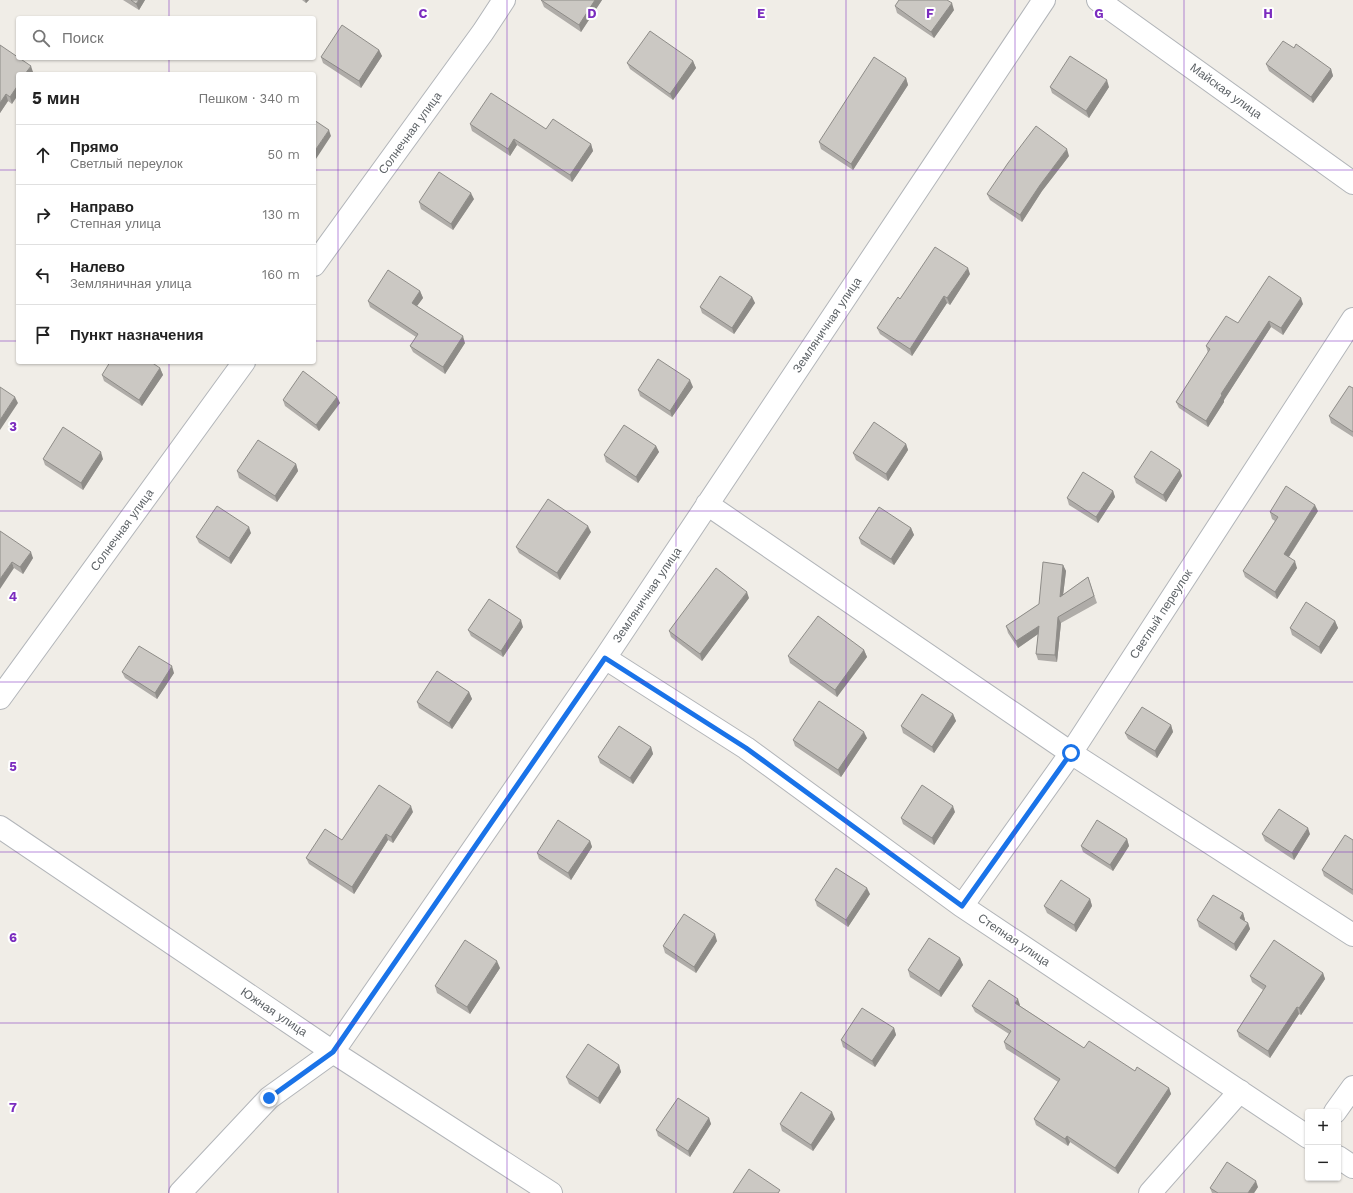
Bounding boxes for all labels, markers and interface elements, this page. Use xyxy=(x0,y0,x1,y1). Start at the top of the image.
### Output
text: C xyxy=(419,6,428,21)
text: D xyxy=(587,6,597,21)
text: E xyxy=(757,6,765,21)
text: F xyxy=(926,6,934,21)
text: G xyxy=(1094,6,1104,21)
text: H xyxy=(1263,6,1273,21)
search box xyxy=(16,16,316,60)
icon: search xyxy=(30,27,52,49)
text: Поиск xyxy=(62,29,104,47)
street label: Майская улица xyxy=(1187,60,1265,122)
text: 5 мин xyxy=(32,88,80,108)
street label: Солнечная улица xyxy=(375,89,445,177)
text: Пешком · 340 m xyxy=(199,91,300,106)
text: Прямо xyxy=(70,138,119,156)
icon: ahead xyxy=(32,144,54,166)
text: 50 m xyxy=(268,147,300,162)
text: Светлый переулок xyxy=(70,156,183,171)
text: Направо xyxy=(70,198,134,216)
icon: right xyxy=(32,204,54,226)
text: 130 m xyxy=(262,207,300,222)
text: Степная улица xyxy=(70,216,161,231)
text: Налево xyxy=(70,258,125,276)
icon: left xyxy=(32,264,54,286)
text: 160 m xyxy=(262,267,300,282)
street label: Земляничная улица xyxy=(790,274,864,375)
text: Земляничная улица xyxy=(70,276,191,291)
icon: arrive xyxy=(32,324,54,346)
text: Пункт назначения xyxy=(70,326,203,344)
text: 3 xyxy=(9,419,17,434)
street label: Солнечная улица xyxy=(87,486,157,574)
street label: Земляничная улица xyxy=(610,544,684,645)
street label: Светлый переулок xyxy=(1127,566,1196,661)
text: 4 xyxy=(9,589,18,604)
route start xyxy=(1062,744,1080,762)
text: 5 xyxy=(9,759,17,774)
street label: Степная улица xyxy=(975,911,1053,969)
text: 6 xyxy=(9,930,17,945)
street label: Южная улица xyxy=(238,985,310,1040)
route end xyxy=(260,1089,278,1107)
text: 7 xyxy=(9,1100,17,1115)
map controls xyxy=(1305,1109,1341,1181)
button: + xyxy=(1305,1109,1341,1145)
button: − xyxy=(1305,1145,1341,1181)

